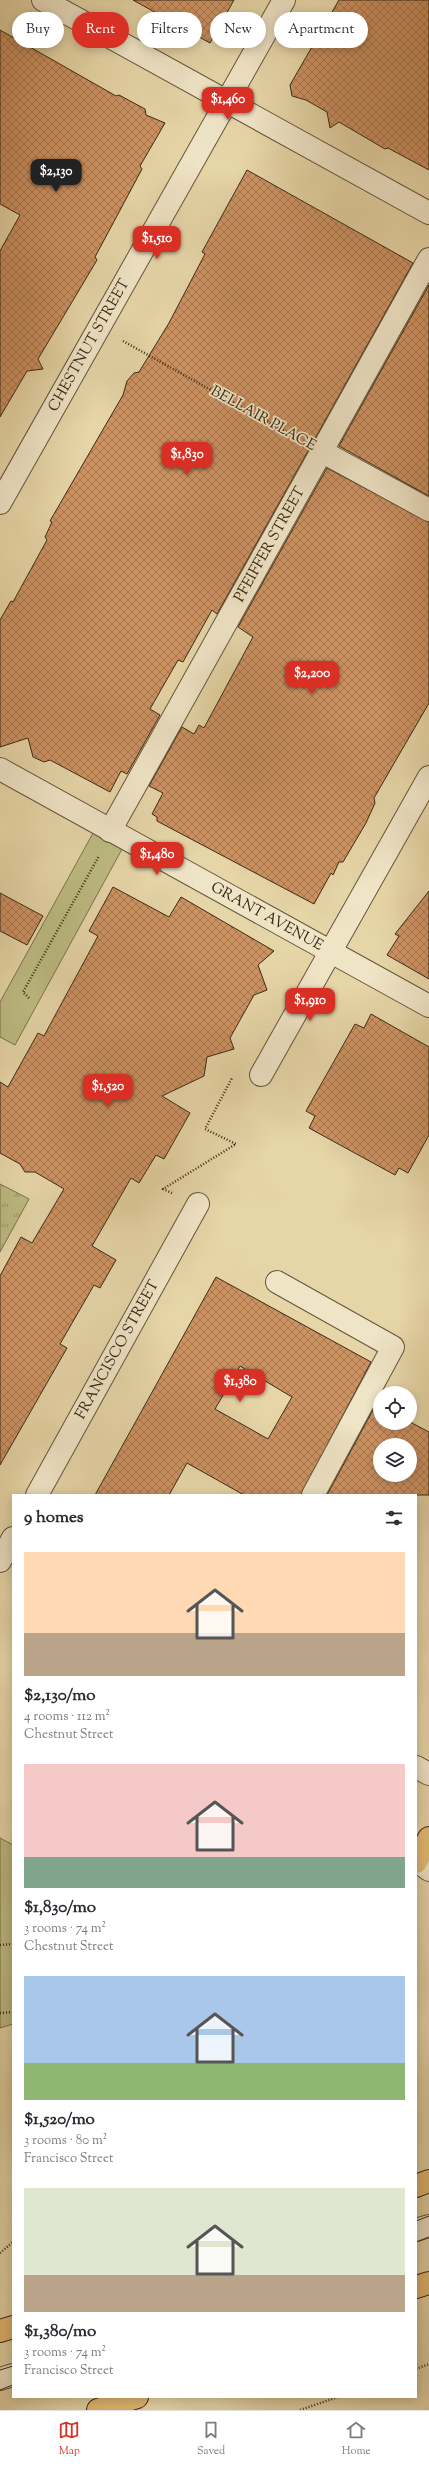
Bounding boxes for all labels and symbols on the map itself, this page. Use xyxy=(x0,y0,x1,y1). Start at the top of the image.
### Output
pin: $1,460 xyxy=(195,87,261,121)
pin: $2,130 xyxy=(23,159,89,193)
pin: $1,510 xyxy=(124,226,190,260)
street label: CHESTNUT STREET xyxy=(43,275,135,416)
street label: BELLAIR PLACE xyxy=(206,381,320,457)
pin: $1,830 xyxy=(154,442,220,476)
street label: PFEIFFER STREET xyxy=(229,483,311,606)
pin: $2,200 xyxy=(279,661,345,695)
pin: $1,480 xyxy=(124,842,190,876)
street label: GRANT AVENUE xyxy=(207,877,327,956)
pin: $1,910 xyxy=(277,988,343,1022)
pin: $1,520 xyxy=(75,1074,141,1108)
street label: FRANCISCO STREET xyxy=(70,1276,165,1423)
pin: $1,380 xyxy=(207,1369,273,1403)

